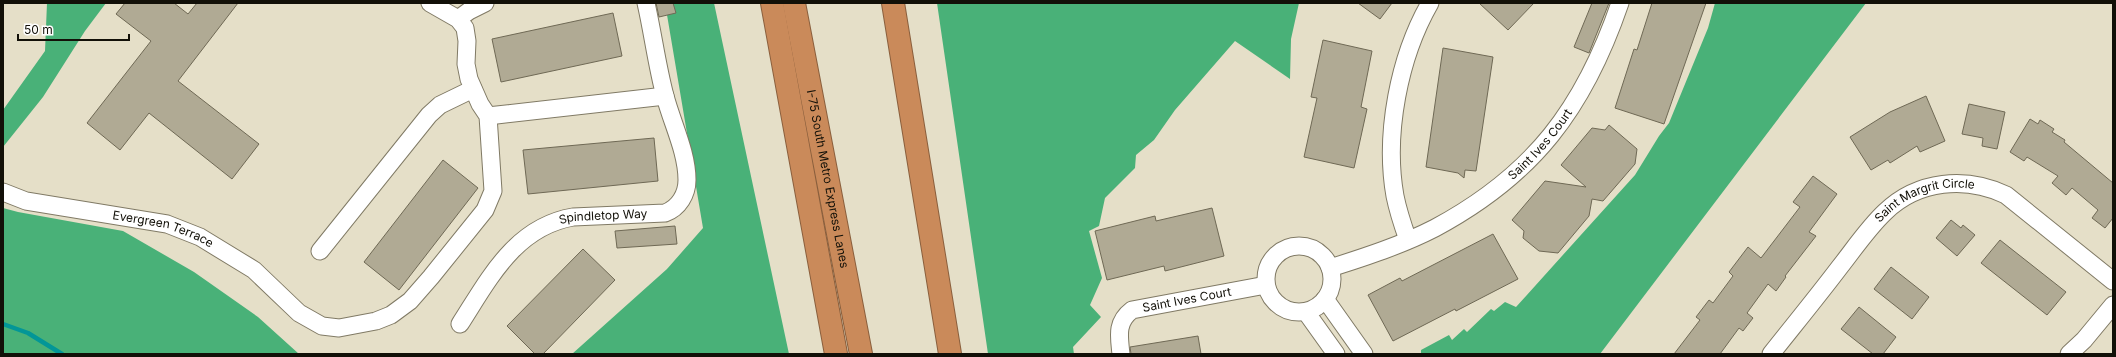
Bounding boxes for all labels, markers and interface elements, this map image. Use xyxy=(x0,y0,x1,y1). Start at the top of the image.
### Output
scale bar xyxy=(18,16,129,42)
text: 50 m xyxy=(24,22,53,37)
street label: I-75 South Metro Express Lanes xyxy=(804,88,852,269)
street label: Saint Ives Court xyxy=(1505,106,1575,183)
street label: Saint Margrit Circle xyxy=(1871,176,1976,225)
street label: Spindletop Way xyxy=(557,206,648,227)
street label: Evergreen Terrace xyxy=(112,207,216,250)
street label: Saint Ives Court xyxy=(1141,284,1232,315)

